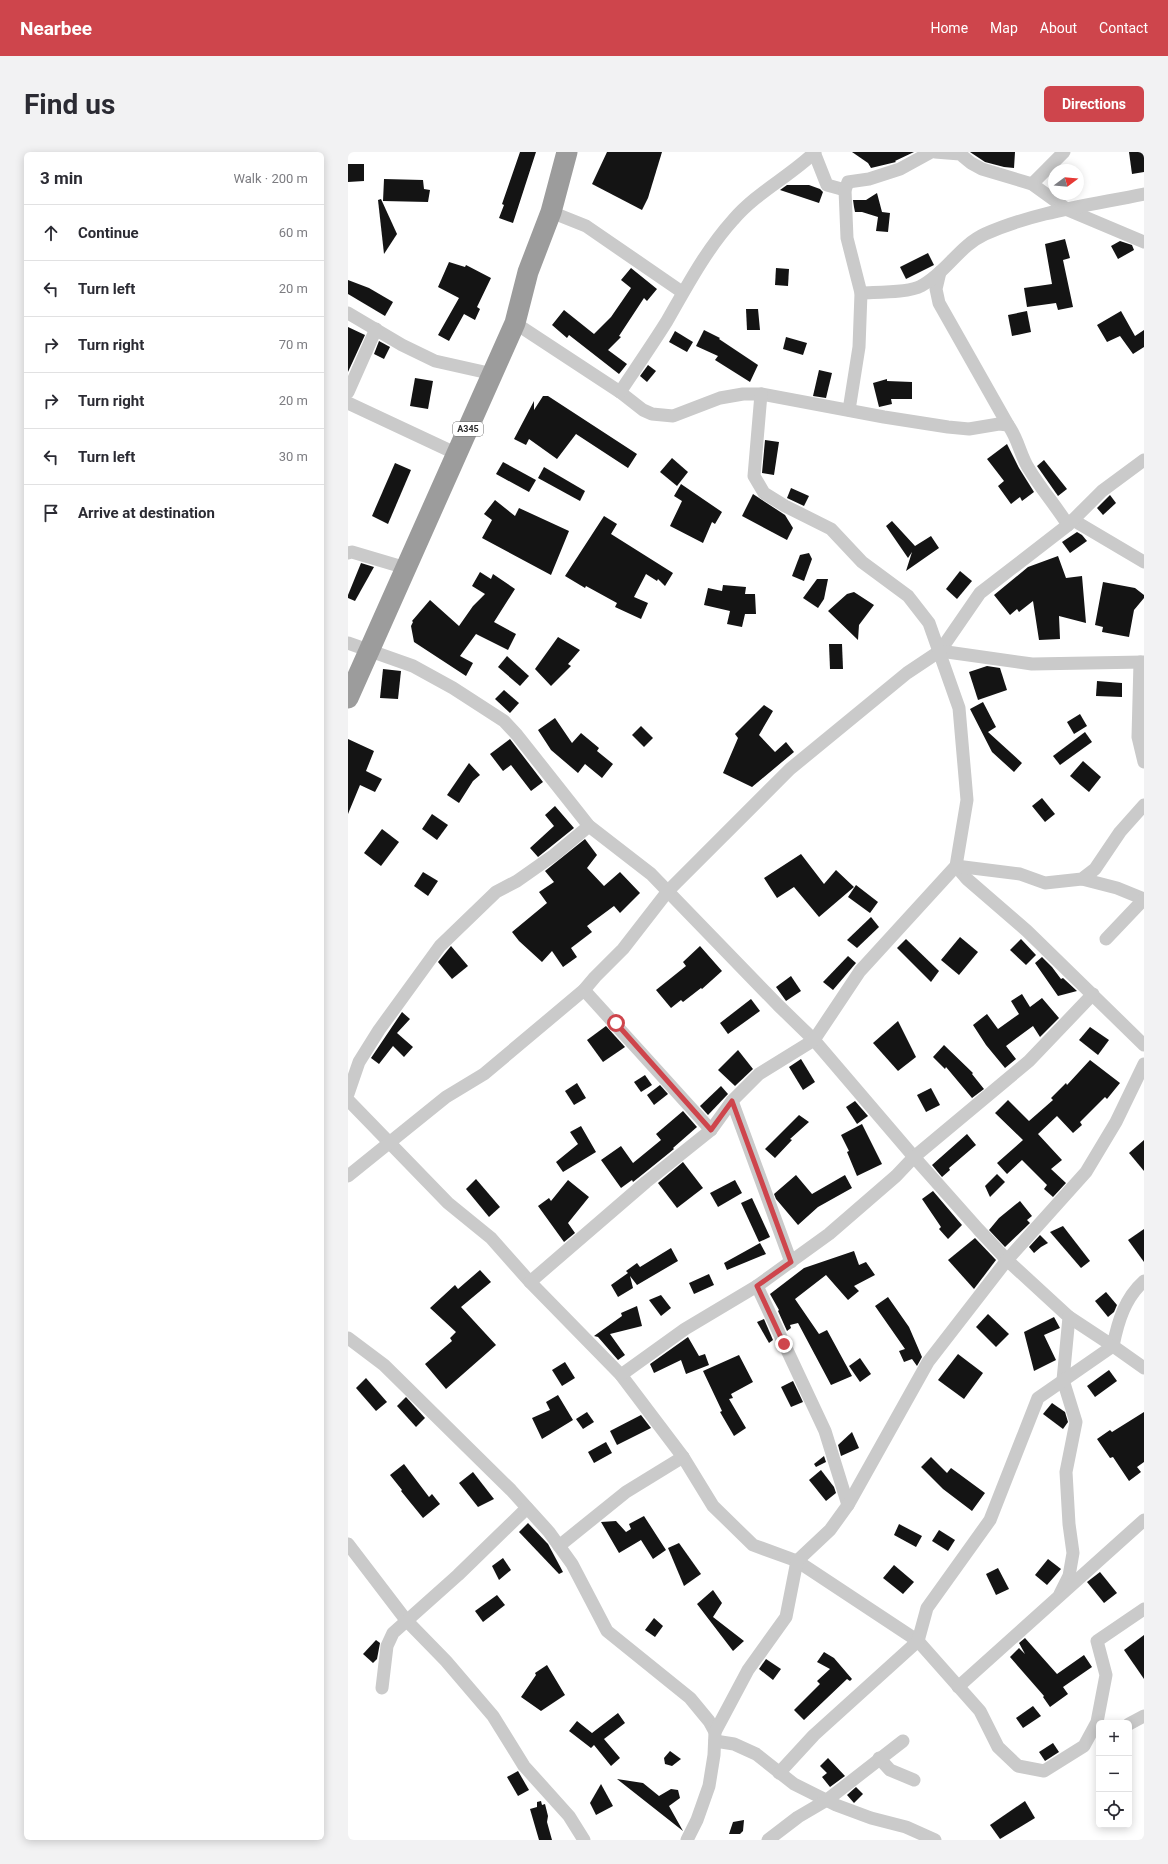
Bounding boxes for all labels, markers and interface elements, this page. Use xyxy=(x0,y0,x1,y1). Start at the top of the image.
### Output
text: Nearbee xyxy=(20,17,92,40)
text: Home xyxy=(930,20,968,36)
text: Map xyxy=(990,20,1018,36)
text: About xyxy=(1040,20,1077,36)
text: Contact xyxy=(1099,20,1148,36)
button: Directions xyxy=(1044,86,1144,122)
text: Find us xyxy=(24,88,115,121)
north arrow xyxy=(1048,164,1084,200)
text: 3 min xyxy=(40,168,83,188)
text: Walk · 200 m xyxy=(233,171,308,186)
icon: ahead xyxy=(40,222,62,244)
text: Continue xyxy=(78,224,139,242)
text: 60 m xyxy=(279,225,308,240)
icon: left xyxy=(40,278,62,300)
text: Turn left xyxy=(78,280,135,298)
text: 20 m xyxy=(279,281,308,296)
icon: right xyxy=(40,334,62,356)
text: Turn right xyxy=(78,336,144,354)
text: 70 m xyxy=(279,337,308,352)
icon: right xyxy=(40,390,62,412)
text: Turn right xyxy=(78,392,144,410)
text: 20 m xyxy=(279,393,308,408)
road number: A345 xyxy=(453,422,483,436)
icon: left xyxy=(40,446,62,468)
text: Turn left xyxy=(78,448,135,466)
text: 30 m xyxy=(279,449,308,464)
icon: arrive xyxy=(40,502,62,524)
text: Arrive at destination xyxy=(78,504,215,522)
route start xyxy=(607,1014,625,1032)
route end xyxy=(775,1335,793,1353)
map controls xyxy=(1096,1720,1132,1828)
button: + xyxy=(1096,1720,1132,1756)
button: − xyxy=(1096,1756,1132,1792)
button: locate xyxy=(1096,1792,1132,1828)

